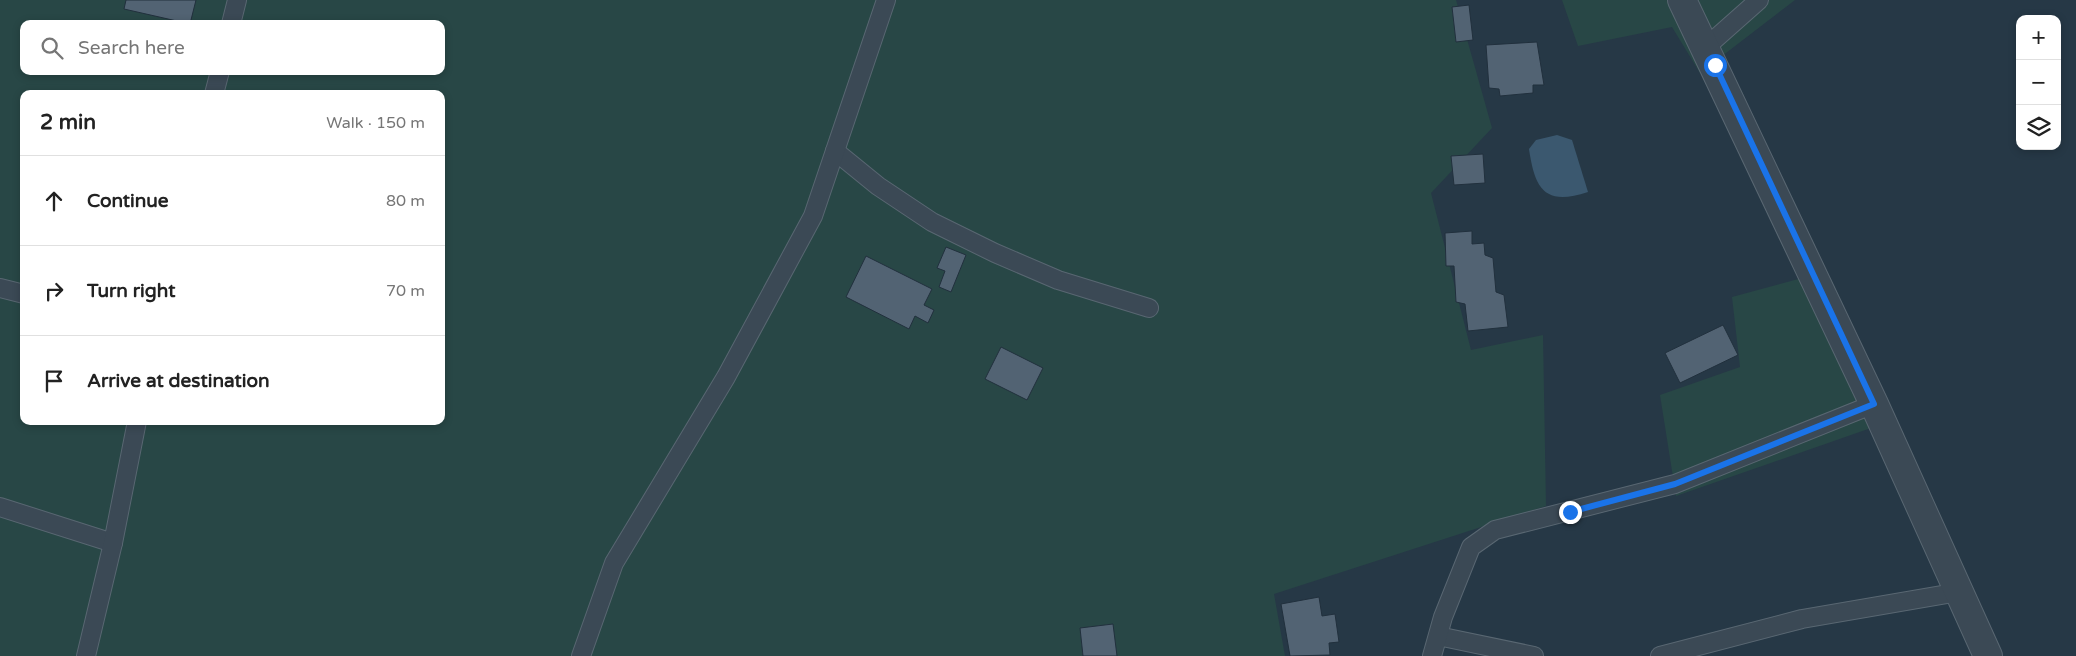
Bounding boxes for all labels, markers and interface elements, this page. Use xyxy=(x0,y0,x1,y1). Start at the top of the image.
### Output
map controls xyxy=(2016,15,2061,150)
button: + xyxy=(2016,15,2061,60)
search box xyxy=(20,20,445,75)
icon: search xyxy=(38,34,66,62)
text: Search here xyxy=(78,37,185,59)
route start xyxy=(1704,54,1727,77)
button: − xyxy=(2016,60,2061,105)
button: layers xyxy=(2016,105,2061,150)
text: 2 min xyxy=(40,110,96,135)
text: Walk · 150 m xyxy=(326,113,425,133)
icon: ahead xyxy=(40,187,68,215)
text: Continue xyxy=(87,190,169,212)
text: 80 m xyxy=(386,191,425,211)
icon: right xyxy=(40,277,68,305)
text: Turn right xyxy=(87,280,175,302)
text: 70 m xyxy=(386,281,425,301)
icon: arrive xyxy=(40,367,68,395)
text: Arrive at destination xyxy=(87,370,270,392)
route end xyxy=(1559,501,1582,524)

